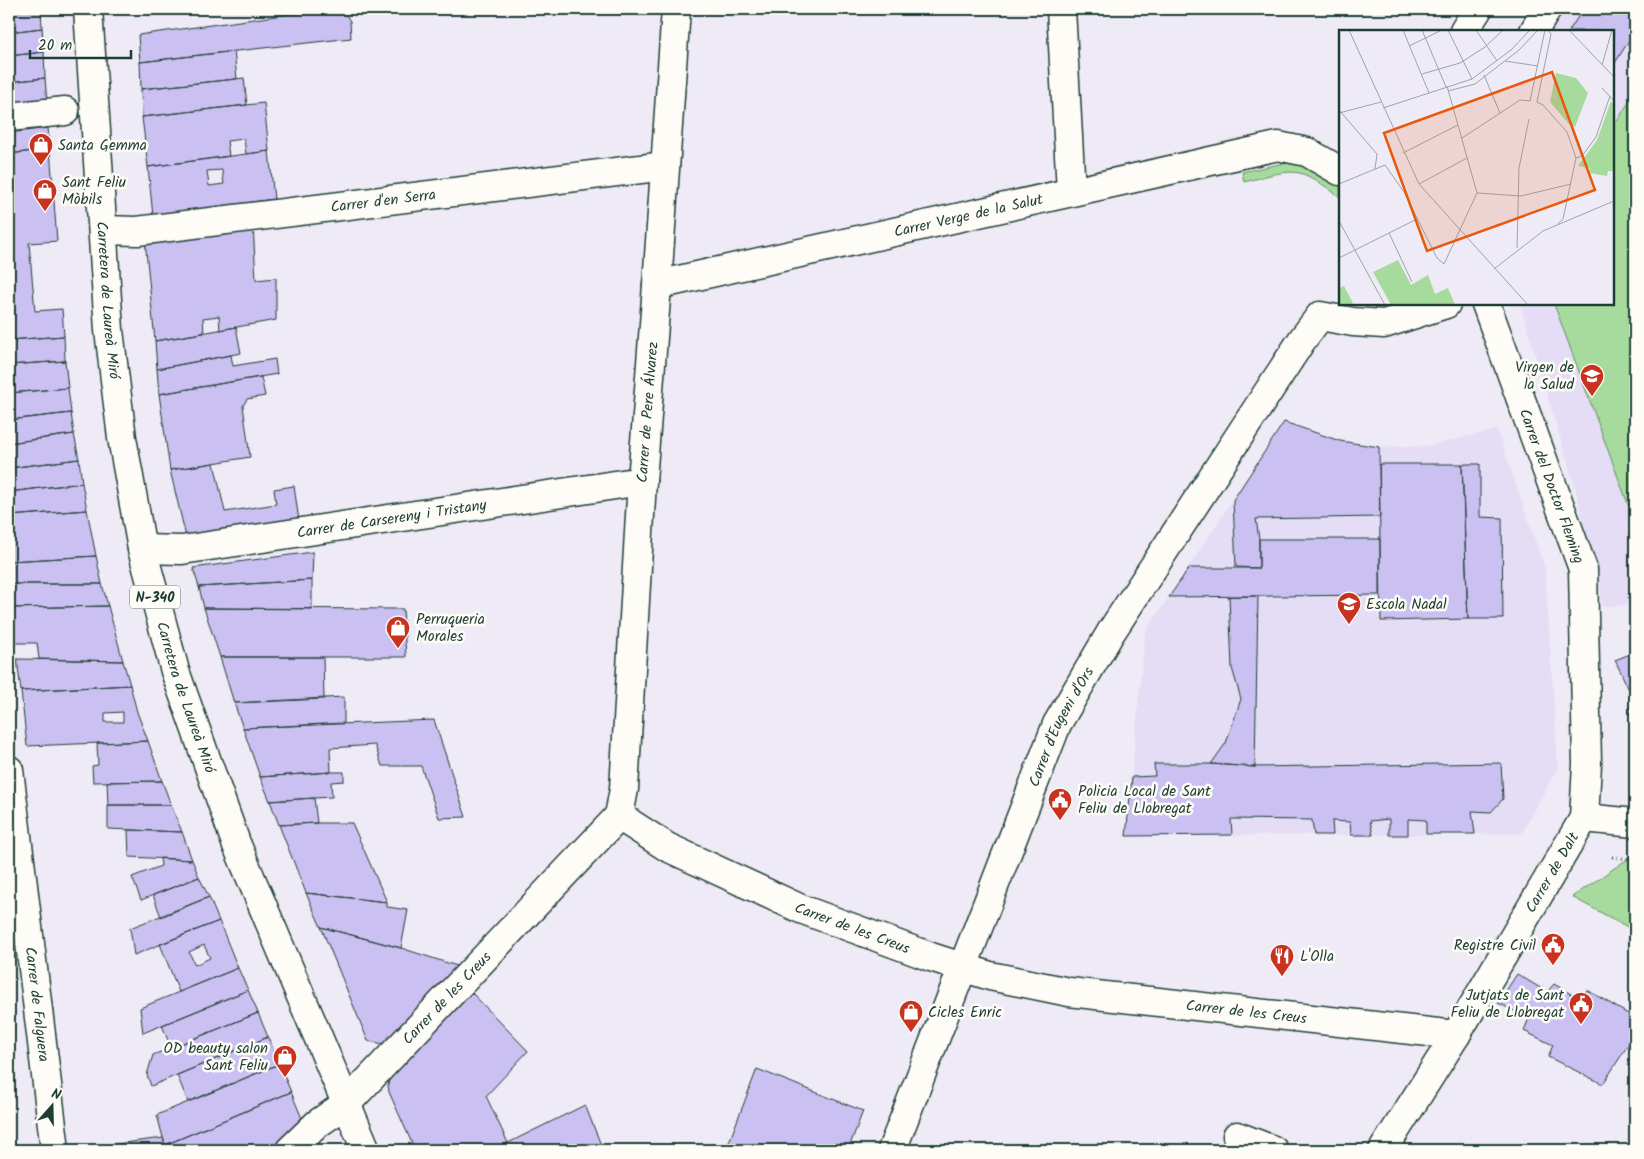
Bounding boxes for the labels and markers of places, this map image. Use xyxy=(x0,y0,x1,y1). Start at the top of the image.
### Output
shop icon: Santa Gemma xyxy=(28,132,54,166)
place label: Santa Gemma xyxy=(58,134,147,158)
place label: Sant Feliu Mòbils xyxy=(62,171,126,212)
shop icon: Sant Feliu Mòbils xyxy=(32,178,58,212)
place label: Virgen de la Salud xyxy=(1515,356,1575,397)
school or university icon: Virgen de la Salud xyxy=(1579,363,1605,397)
school or university icon: Escola Nadal xyxy=(1336,591,1362,625)
place label: Escola Nadal xyxy=(1366,593,1447,617)
place label: Perruqueria Morales xyxy=(416,608,485,649)
shop icon: Perruqueria Morales xyxy=(385,615,411,649)
place label: Policia Local de Sant Feliu de Llobregat xyxy=(1078,780,1211,821)
public building icon: Policia Local de Sant Feliu de Llobregat xyxy=(1047,787,1073,821)
public building icon: Registre Civil xyxy=(1540,932,1566,966)
place label: Registre Civil xyxy=(1454,934,1536,958)
restaurant icon: L'Olla xyxy=(1269,943,1295,977)
place label: L'Olla xyxy=(1300,945,1334,969)
place label: Jutjats de Sant Feliu de Llobregat xyxy=(1450,984,1564,1025)
public building icon: Jutjats de Sant Feliu de Llobregat xyxy=(1568,991,1594,1025)
shop icon: Cicles Enric xyxy=(898,999,924,1033)
place label: Cicles Enric xyxy=(928,1001,1002,1025)
place label: OD beauty salon Sant Feliu xyxy=(163,1037,268,1078)
shop icon: OD beauty salon Sant Feliu xyxy=(272,1044,298,1078)

